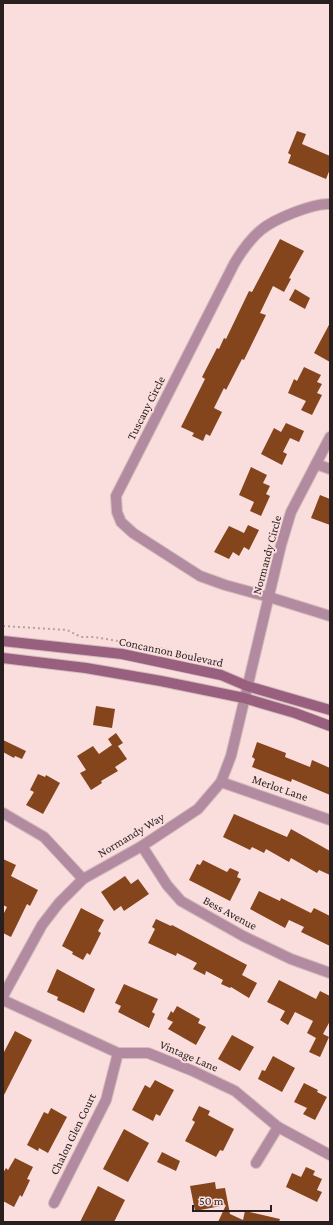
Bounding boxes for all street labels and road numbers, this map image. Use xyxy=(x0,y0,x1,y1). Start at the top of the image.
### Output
street label: Tuscany Circle xyxy=(124,374,168,442)
street label: Normandy Circle xyxy=(250,514,284,596)
street label: Concannon Boulevard xyxy=(118,634,225,670)
street label: Merlot Lane xyxy=(250,772,310,804)
street label: Normandy Way xyxy=(95,809,167,860)
street label: Bess Avenue xyxy=(201,893,259,933)
street label: Vintage Lane xyxy=(158,1037,220,1075)
street label: Chalon Glen Court xyxy=(47,1090,99,1177)

